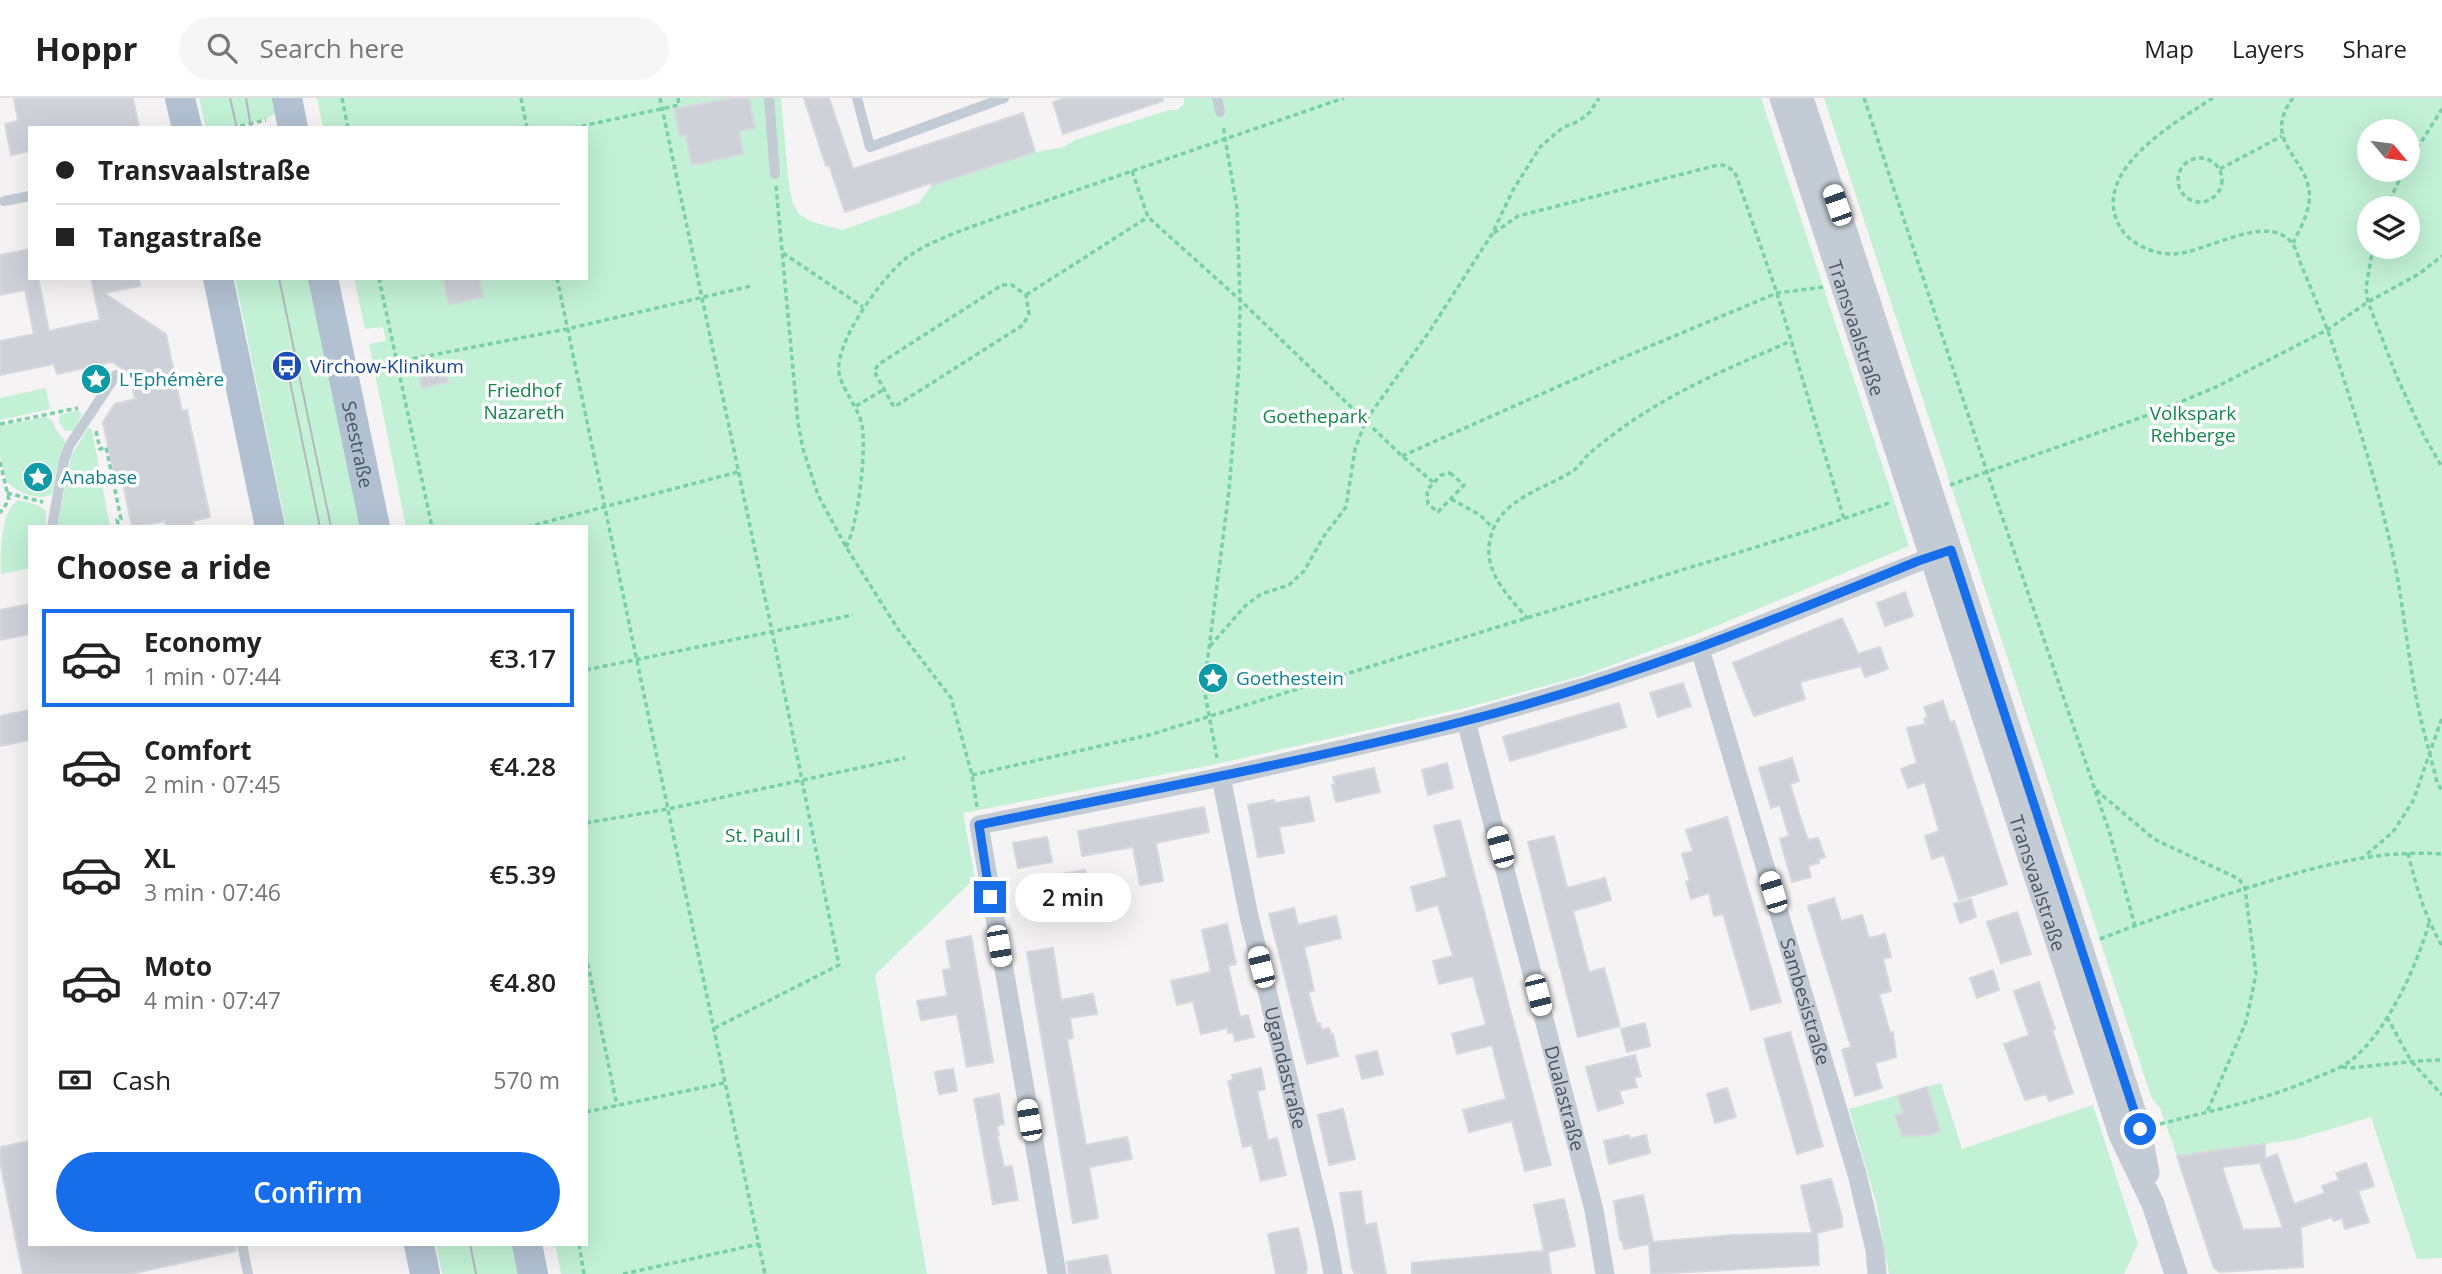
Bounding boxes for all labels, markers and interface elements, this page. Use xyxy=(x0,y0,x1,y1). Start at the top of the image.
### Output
search box xyxy=(179,17,669,80)
text: Hoppr xyxy=(35,26,137,71)
icon: search xyxy=(203,29,241,67)
text: Search here xyxy=(259,30,404,66)
text: Map xyxy=(2144,32,2194,65)
text: Layers xyxy=(2232,32,2305,65)
text: Share xyxy=(2343,32,2407,65)
north arrow xyxy=(2357,119,2420,182)
map controls xyxy=(2357,119,2420,259)
text: Transvaalstraße xyxy=(98,152,310,188)
car xyxy=(1821,182,1854,228)
button: layers xyxy=(2357,196,2420,259)
text: Tangastraße xyxy=(98,219,262,255)
street label: Transvaalstraße xyxy=(1822,257,1891,399)
bus stop icon: Virchow-Klinikum xyxy=(270,349,304,383)
place label: Virchow-Klinikum xyxy=(310,353,464,379)
place icon: L'Ephémère xyxy=(79,362,113,396)
place label: L'Ephémère xyxy=(119,366,224,392)
park label: Friedhof Nazareth xyxy=(483,377,565,425)
street label: Seestraße xyxy=(336,398,380,490)
park label: Volkspark Rehberge xyxy=(2150,400,2236,448)
park label: Goethepark xyxy=(1263,403,1367,429)
place icon: Anabase xyxy=(21,460,55,494)
place label: Anabase xyxy=(61,464,137,490)
text: Choose a ride xyxy=(56,545,271,588)
text: Economy xyxy=(144,624,262,660)
icon: car xyxy=(60,627,123,690)
text: €3.17 xyxy=(489,640,556,676)
text: 1 min · 07:44 xyxy=(144,660,281,692)
place icon: Goethestein xyxy=(1196,661,1230,695)
place label: Goethestein xyxy=(1236,665,1344,691)
text: Comfort xyxy=(144,732,251,768)
icon: car xyxy=(60,735,123,798)
text: €4.28 xyxy=(489,748,556,784)
text: 2 min · 07:45 xyxy=(144,768,281,800)
street label: Transvaalstraße xyxy=(2003,812,2072,954)
park label: St. Paul I xyxy=(725,822,801,848)
car xyxy=(1485,824,1516,870)
text: XL xyxy=(144,840,176,876)
icon: car xyxy=(60,843,123,906)
text: €5.39 xyxy=(489,856,556,892)
car xyxy=(1757,869,1790,915)
callout: 2 min xyxy=(1014,872,1130,922)
text: 3 min · 07:46 xyxy=(144,876,281,908)
route end xyxy=(974,881,1006,913)
text: 2 min xyxy=(1042,881,1104,913)
car xyxy=(986,923,1013,969)
street label: Sambesistraße xyxy=(1774,935,1837,1068)
car xyxy=(1246,944,1277,990)
text: Moto xyxy=(144,948,212,984)
icon: car xyxy=(60,951,123,1014)
text: €4.80 xyxy=(489,964,556,1000)
car xyxy=(1523,972,1554,1018)
text: 4 min · 07:47 xyxy=(144,984,281,1016)
street label: Ugandastraße xyxy=(1258,1004,1313,1132)
street label: Dualastraße xyxy=(1539,1043,1591,1154)
icon: cash xyxy=(56,1061,94,1099)
text: Cash xyxy=(112,1062,171,1098)
text: 570 m xyxy=(493,1064,560,1096)
car xyxy=(1016,1097,1043,1143)
route start xyxy=(2124,1113,2156,1145)
button: Confirm xyxy=(56,1152,560,1232)

